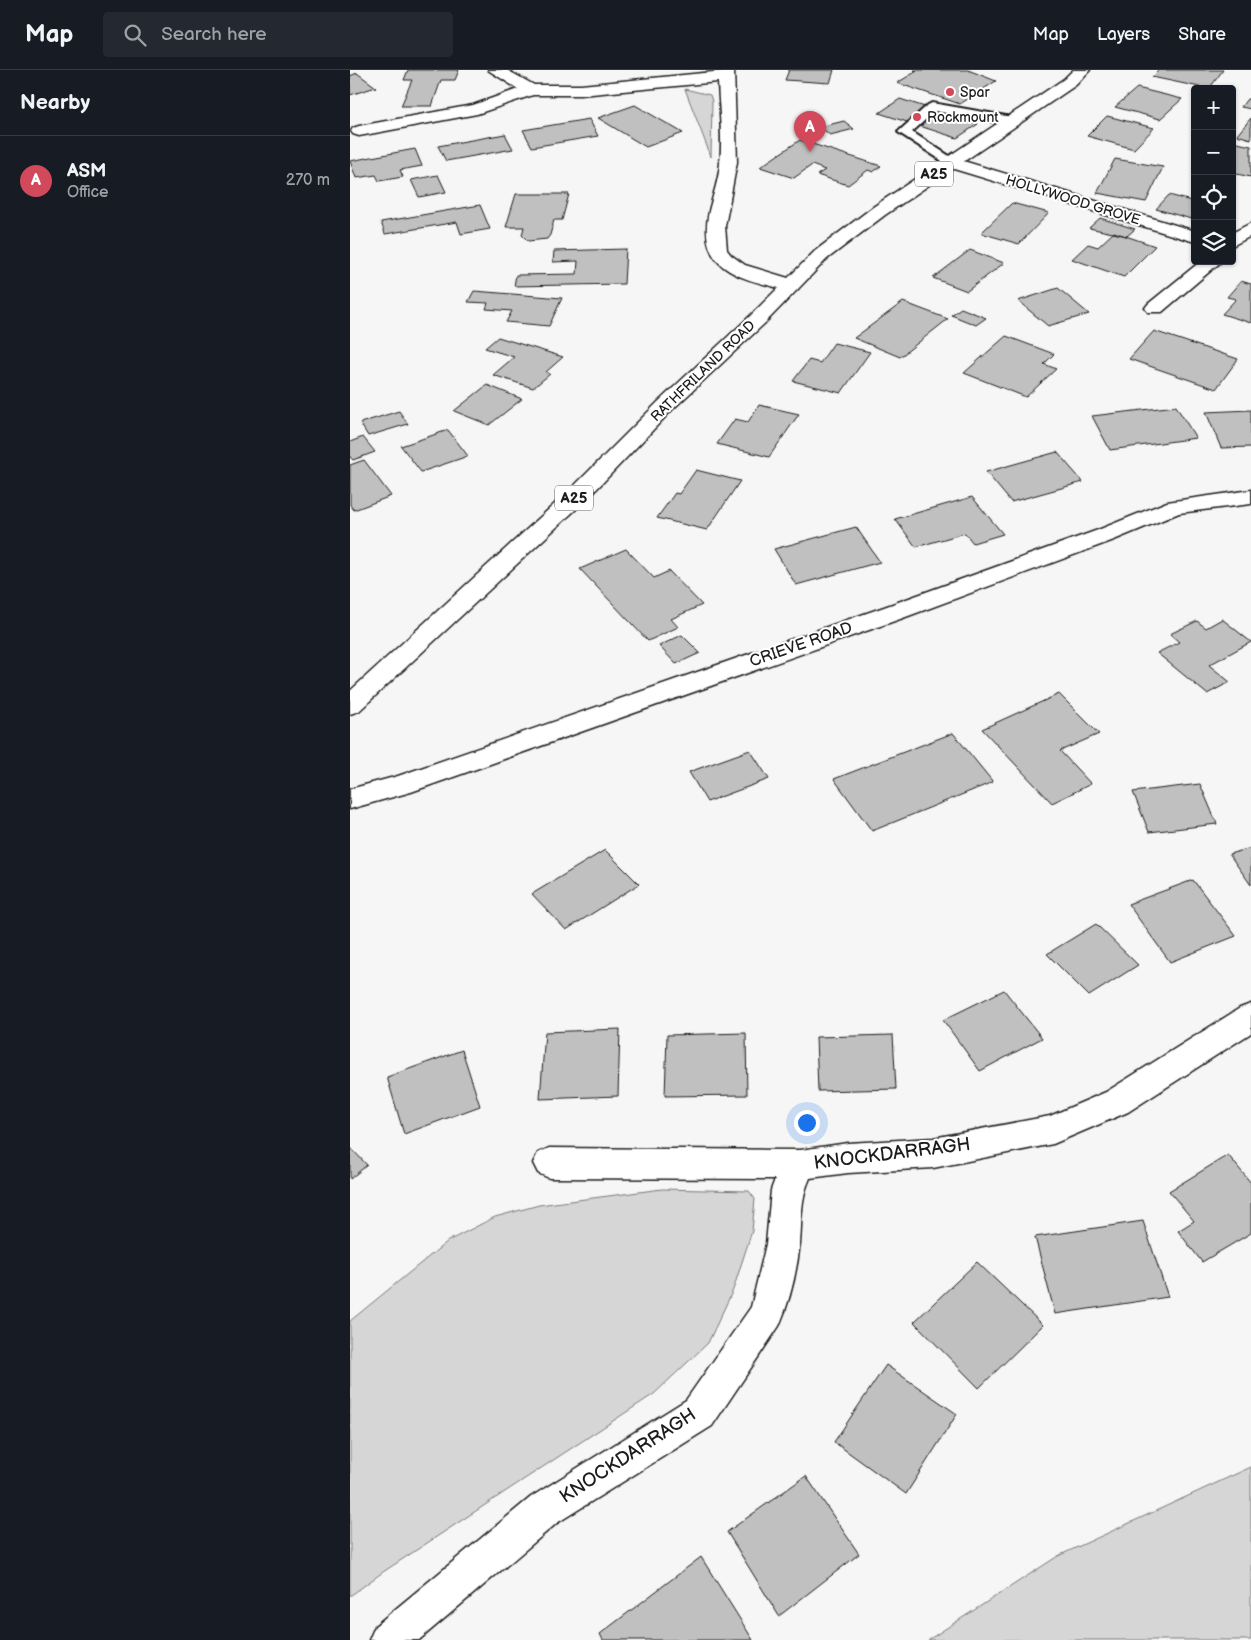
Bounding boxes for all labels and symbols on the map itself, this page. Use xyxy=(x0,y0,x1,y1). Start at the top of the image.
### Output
place label: Spar xyxy=(960,84,991,101)
marker: Spar xyxy=(944,86,956,98)
place label: Rockmount xyxy=(927,109,999,126)
pin: A xyxy=(794,111,826,152)
marker: Rockmount xyxy=(911,111,923,123)
road number: A25 xyxy=(915,162,953,186)
street label: HOLLYWOOD GROVE xyxy=(1004,171,1142,229)
street label: RATHFRILAND ROAD xyxy=(647,317,759,425)
road number: A25 xyxy=(555,486,593,510)
street label: CRIEVE ROAD xyxy=(747,619,855,671)
your location xyxy=(794,1110,820,1136)
street label: KNOCKDARRAGH xyxy=(812,1133,972,1175)
street label: KNOCKDARRAGH xyxy=(556,1403,700,1509)

